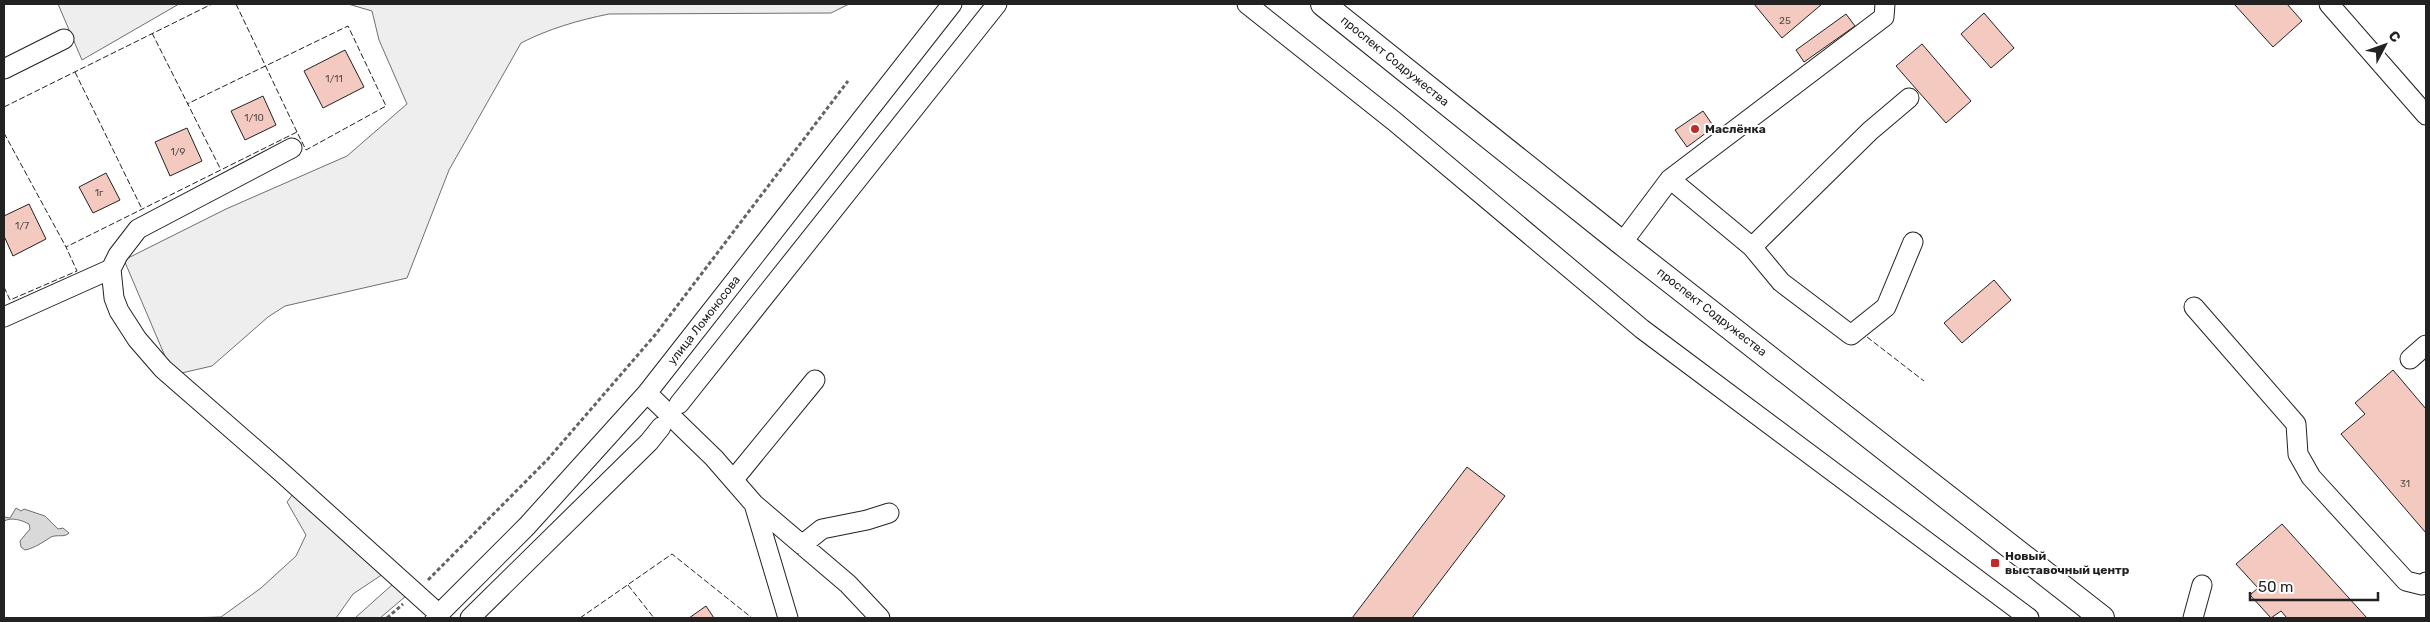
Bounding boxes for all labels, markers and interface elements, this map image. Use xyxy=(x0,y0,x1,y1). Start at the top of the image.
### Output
street label: проспект Содружества xyxy=(1338,13,1452,109)
house number: 25 xyxy=(1779,15,1791,27)
north arrow xyxy=(2360,20,2410,70)
text: С xyxy=(2385,28,2404,46)
house number: 1/11 xyxy=(325,73,343,85)
house number: 1/10 xyxy=(244,112,264,124)
place label: Маслёнка xyxy=(1705,122,1766,136)
marker: Маслёнка xyxy=(1689,123,1701,135)
house number: 1/9 xyxy=(171,146,186,158)
house number: 1г xyxy=(95,187,104,199)
house number: 1/7 xyxy=(15,220,29,232)
street label: проспект Содружества xyxy=(1654,265,1770,359)
street label: улица Ломоносова xyxy=(665,273,743,367)
house number: 31 xyxy=(2400,478,2410,490)
place label: Новый выставочный центр xyxy=(2005,549,2130,577)
marker: Новый выставочный центр xyxy=(1989,557,2001,569)
scale bar xyxy=(2250,570,2378,602)
text: 50 m xyxy=(2258,578,2293,596)

